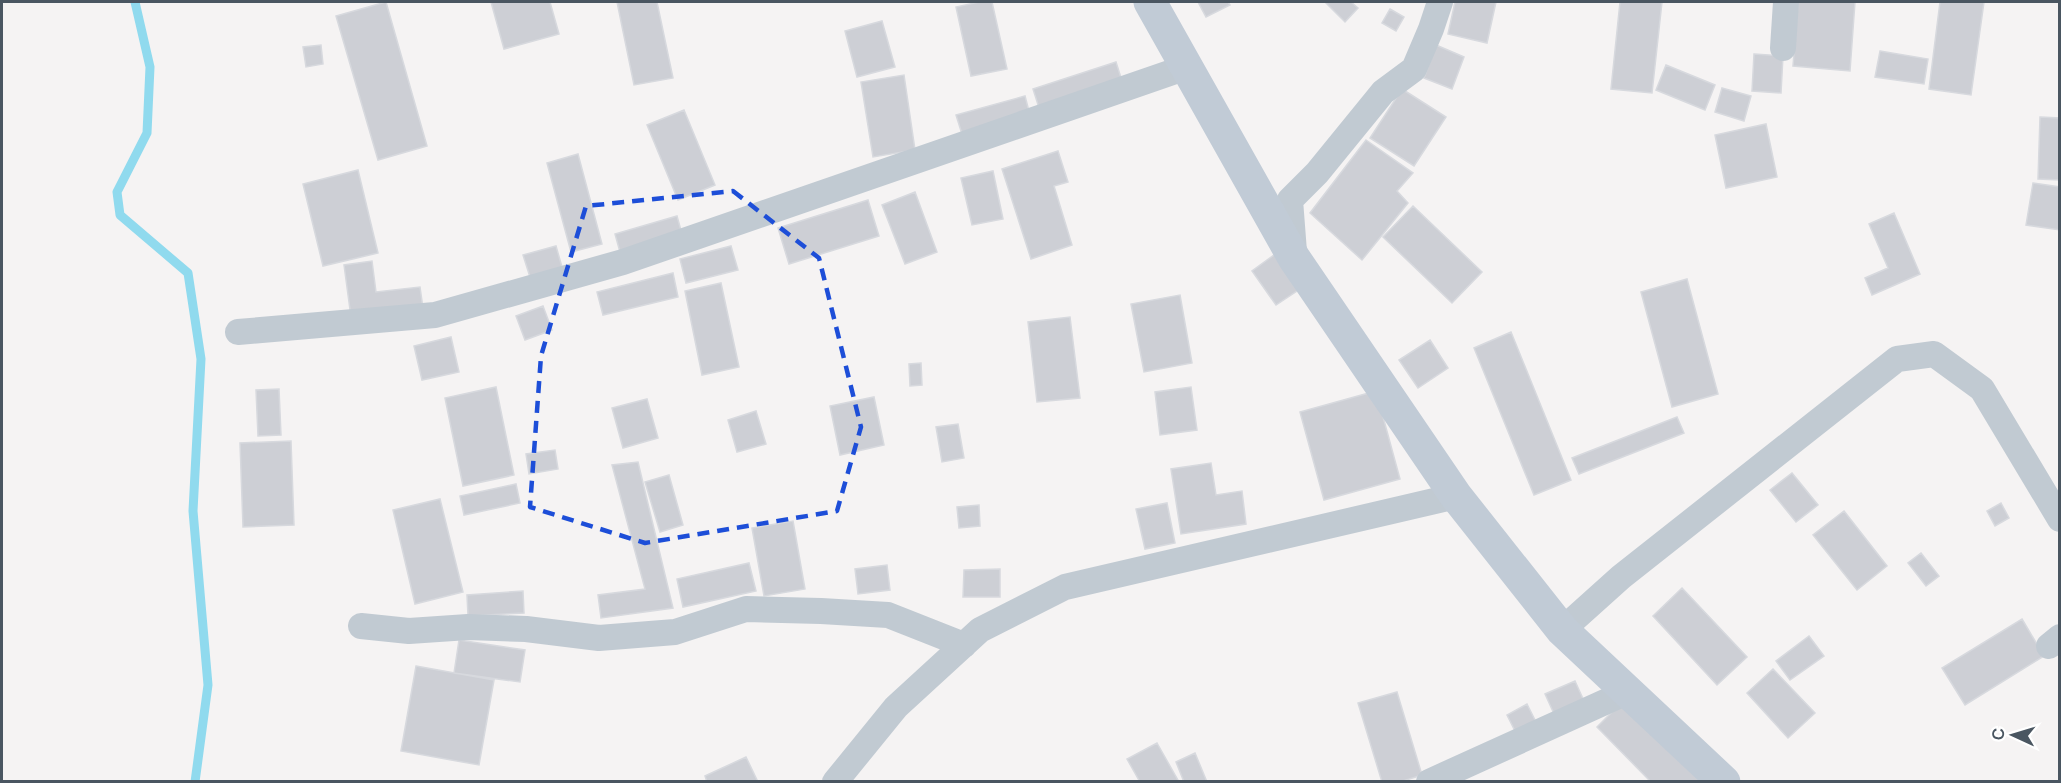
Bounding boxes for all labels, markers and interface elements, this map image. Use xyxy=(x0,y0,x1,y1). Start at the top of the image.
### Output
north arrow xyxy=(1983,705,2043,765)
text: С xyxy=(1987,727,2009,741)

